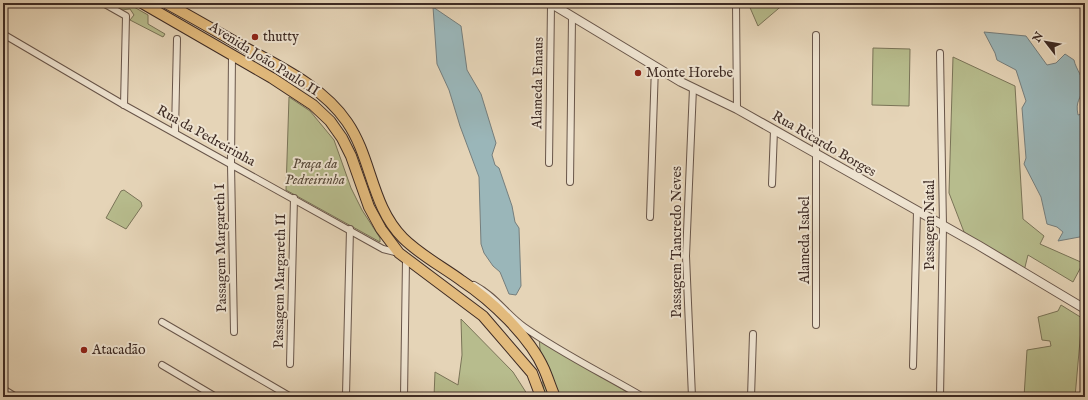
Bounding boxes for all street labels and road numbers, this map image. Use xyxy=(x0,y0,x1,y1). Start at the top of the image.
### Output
street label: Avenida João Paulo II xyxy=(205,17,322,100)
street label: Alameda Emaus xyxy=(528,37,548,130)
street label: Rua da Pedreirinha xyxy=(153,101,260,171)
street label: Rua Ricardo Borges xyxy=(769,107,879,181)
street label: Passagem Tancredo Neves xyxy=(668,166,686,318)
street label: Passagem Natal xyxy=(921,180,939,270)
street label: Passagem Margareth I xyxy=(211,183,231,313)
street label: Alameda Isabel xyxy=(796,196,814,285)
street label: Passagem Margareth II xyxy=(270,213,290,349)

